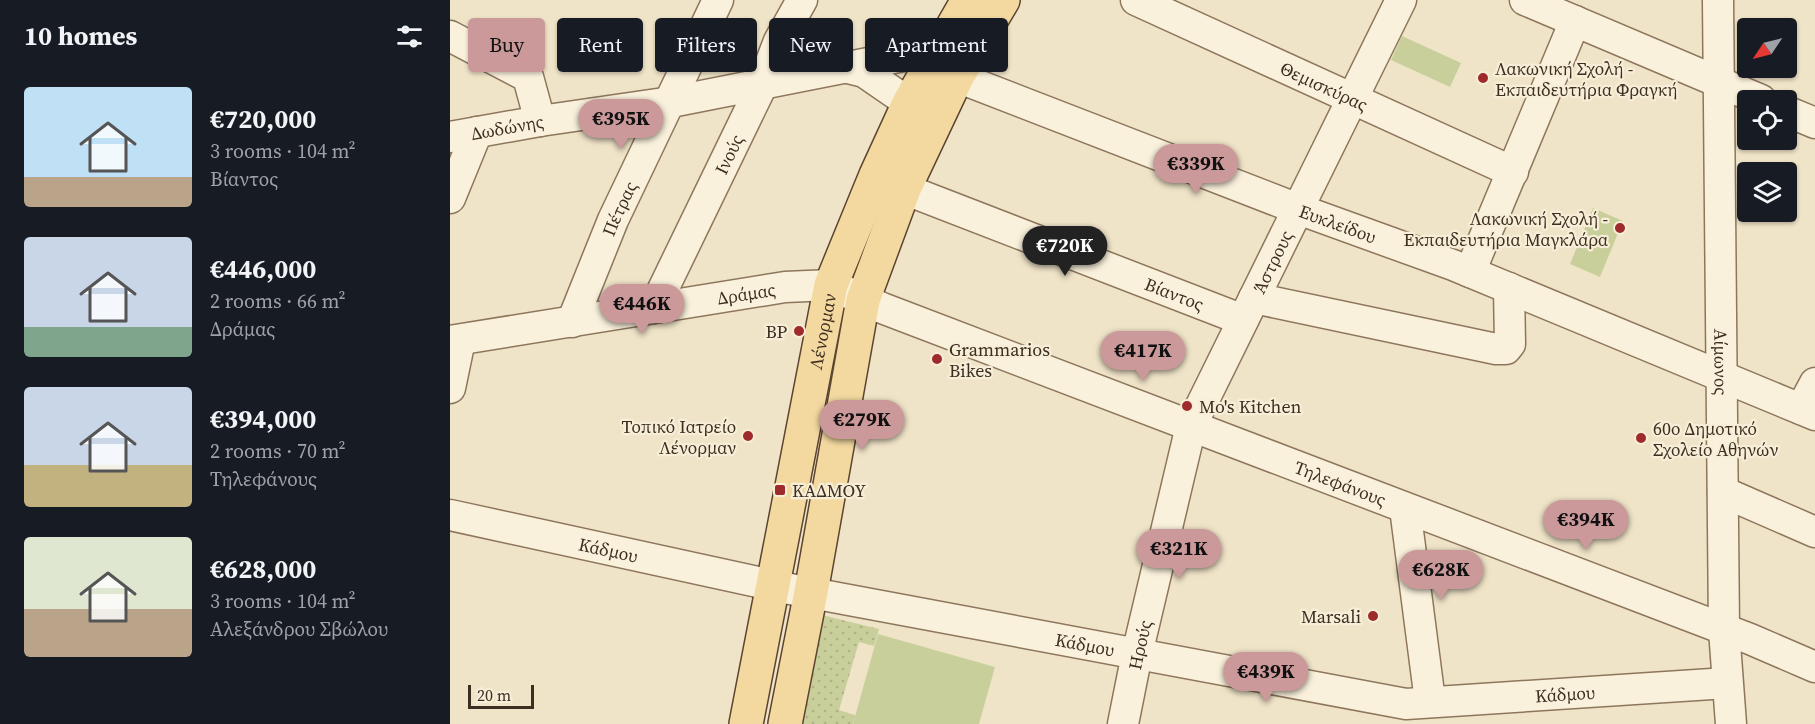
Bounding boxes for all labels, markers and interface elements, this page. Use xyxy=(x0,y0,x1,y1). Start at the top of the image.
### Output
text: 10 homes xyxy=(24,18,137,54)
chip: Buy xyxy=(468,18,545,72)
chip: Rent xyxy=(557,18,643,72)
chip: Filters xyxy=(655,18,757,72)
chip: New xyxy=(769,18,853,72)
chip: Apartment xyxy=(865,18,1008,72)
north arrow xyxy=(1737,18,1797,78)
map controls xyxy=(1737,18,1797,222)
icon: filters xyxy=(393,20,426,53)
street label: Θεμισκύρας xyxy=(1276,55,1372,117)
place label: Λακωνική Σχολή - Εκπαιδευτήρια Φραγκή xyxy=(1495,56,1677,102)
marker: Λακωνική Σχολή - Εκπαιδευτήρια Φραγκή xyxy=(1476,71,1490,85)
button: locate xyxy=(1737,90,1797,150)
pin: €395K xyxy=(579,99,663,150)
text: €720,000 xyxy=(210,101,316,137)
text: €395K xyxy=(592,104,650,132)
street label: Δωδώνης xyxy=(469,108,545,146)
icon: home xyxy=(72,111,144,183)
street label: Ινούς xyxy=(708,130,749,178)
text: 3 rooms · 104 m² xyxy=(210,137,356,165)
pin: €339K xyxy=(1154,144,1238,195)
text: €339K xyxy=(1167,149,1225,177)
button: layers xyxy=(1737,162,1797,222)
text: Βίαντος xyxy=(210,165,278,193)
street label: Πέτρας xyxy=(595,177,642,239)
street label: Ευκλείδου xyxy=(1296,198,1380,249)
place label: Λακωνική Σχολή - Εκπαιδευτήρια Μαγκλάρα xyxy=(1404,206,1608,252)
marker: Λακωνική Σχολή - Εκπαιδευτήρια Μαγκλάρα xyxy=(1613,221,1627,235)
pin: €720K xyxy=(1023,226,1107,277)
street label: Άστρους xyxy=(1246,226,1298,297)
text: €720K xyxy=(1036,231,1094,259)
text: €446,000 xyxy=(210,251,316,287)
icon: home xyxy=(72,261,144,333)
street label: Βίαντος xyxy=(1141,271,1208,316)
street label: Δράμας xyxy=(715,276,777,310)
pin: €446K xyxy=(600,284,684,335)
text: 2 rooms · 66 m² xyxy=(210,287,346,315)
text: €446K xyxy=(613,289,671,317)
street label: Λένορμαν xyxy=(802,291,842,372)
text: Δράμας xyxy=(210,315,275,343)
place label: BP xyxy=(766,319,787,344)
marker: BP xyxy=(792,324,806,338)
street label: Αίμωνος xyxy=(1709,328,1734,396)
pin: €417K xyxy=(1101,331,1185,382)
text: €417K xyxy=(1114,336,1172,364)
place label: Grammarios Bikes xyxy=(949,337,1050,383)
marker: Grammarios Bikes xyxy=(930,352,944,366)
place label: Mo's Kitchen xyxy=(1199,394,1302,419)
marker: Mo's Kitchen xyxy=(1180,399,1194,413)
pin: €279K xyxy=(820,400,904,451)
text: €394,000 xyxy=(210,401,316,437)
text: €279K xyxy=(833,405,891,433)
icon: home xyxy=(72,411,144,483)
place label: Τοπικό Ιατρείο Λένορμαν xyxy=(622,414,736,460)
place label: 60ο Δημοτικό Σχολείο Αθηνών xyxy=(1653,416,1778,462)
marker: Τοπικό Ιατρείο Λένορμαν xyxy=(741,429,755,443)
marker: 60ο Δημοτικό Σχολείο Αθηνών xyxy=(1634,431,1648,445)
text: 2 rooms · 70 m² xyxy=(210,437,346,465)
street label: Τηλεφάνους xyxy=(1291,454,1390,512)
text: Τηλεφάνους xyxy=(210,465,317,493)
place label: ΚΑΔΜΟΥ xyxy=(792,478,867,503)
marker: ΚΑΔΜΟΥ xyxy=(773,483,787,497)
pin: €394K xyxy=(1544,500,1628,551)
text: €394K xyxy=(1557,505,1615,533)
pin: €321K xyxy=(1137,529,1221,580)
street label: Κάδμου xyxy=(576,531,640,568)
text: €321K xyxy=(1150,534,1208,562)
pin: €628K xyxy=(1399,550,1483,601)
text: €628,000 xyxy=(210,551,316,587)
text: €628K xyxy=(1412,555,1470,583)
icon: home xyxy=(72,561,144,633)
text: 3 rooms · 104 m² xyxy=(210,587,356,615)
place label: Marsali xyxy=(1301,604,1361,629)
marker: Marsali xyxy=(1366,609,1380,623)
text: Αλεξάνδρου Σβώλου xyxy=(210,615,388,643)
street label: Ηρούς xyxy=(1122,617,1157,672)
street label: Κάδμου xyxy=(1053,626,1117,662)
pin: €439K xyxy=(1224,652,1308,703)
text: €439K xyxy=(1237,657,1295,685)
street label: Κάδμου xyxy=(1534,679,1596,708)
scale bar xyxy=(468,682,534,710)
text: 20 m xyxy=(477,684,511,706)

